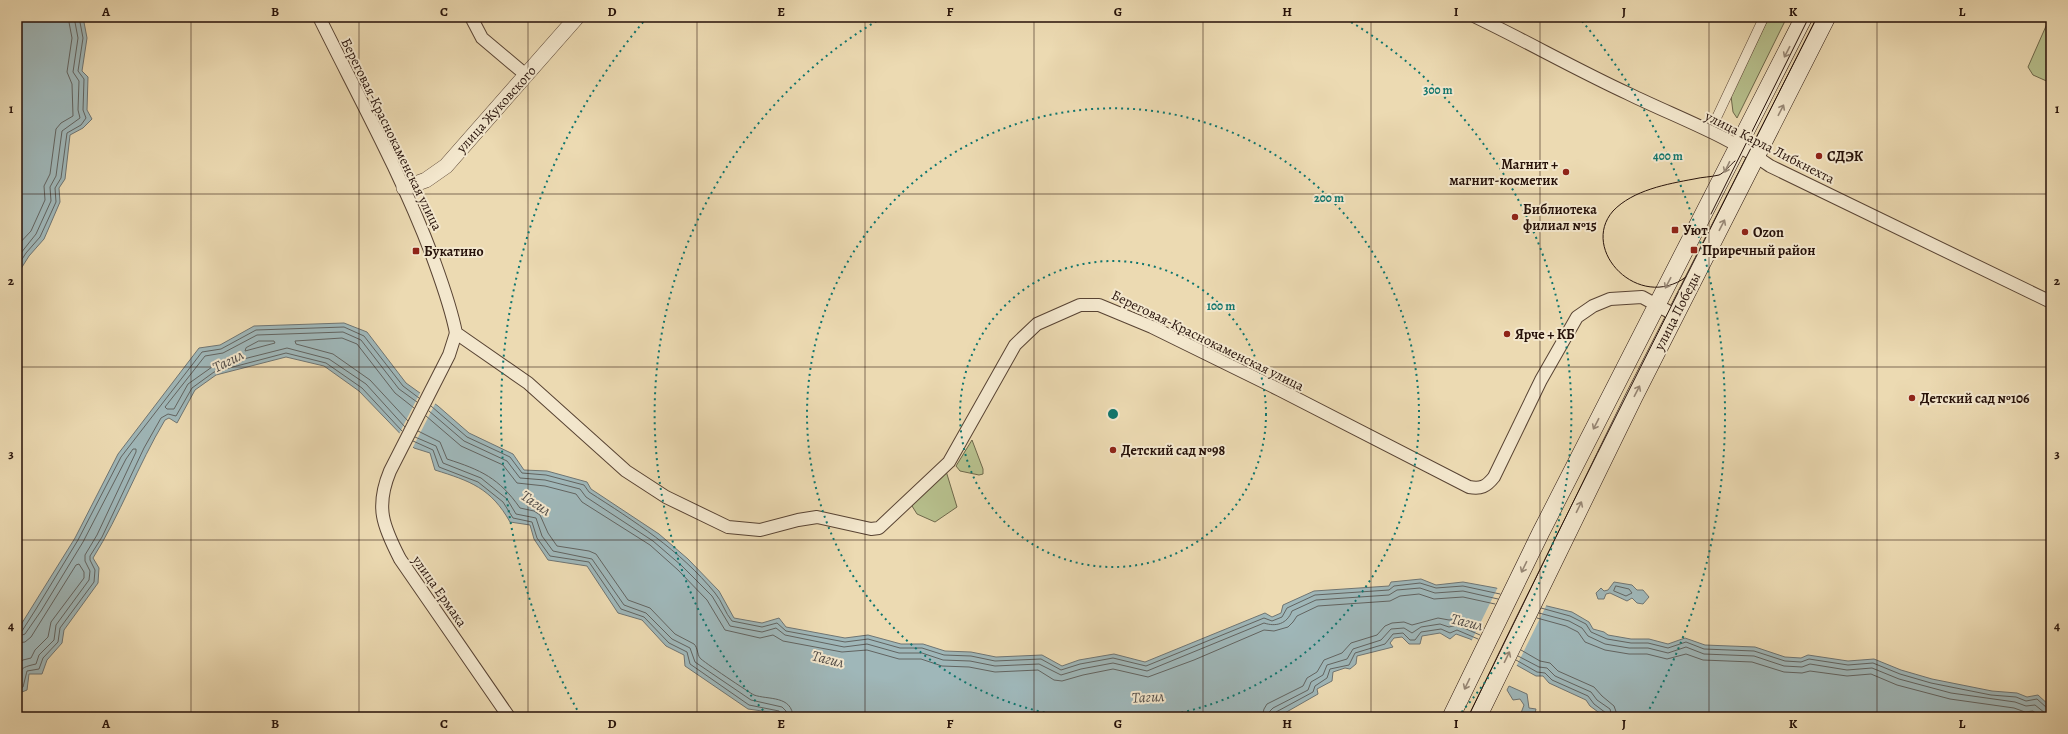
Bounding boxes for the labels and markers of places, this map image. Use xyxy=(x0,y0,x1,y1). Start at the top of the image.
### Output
place label: СДЭК xyxy=(1827,147,1864,166)
marker: СДЭК xyxy=(1814,151,1824,161)
place label: Магнит + магнит-косметик xyxy=(1449,155,1558,190)
marker: Магнит + магнит-косметик xyxy=(1561,167,1571,177)
place label: Библиотека филиал №15 xyxy=(1523,200,1597,235)
marker: Библиотека филиал №15 xyxy=(1510,212,1520,222)
place label: Уют xyxy=(1683,221,1708,240)
place label: Ozon xyxy=(1753,223,1784,242)
marker: Уют xyxy=(1670,225,1680,235)
marker: Ozon xyxy=(1740,227,1750,237)
place label: Приречный район xyxy=(1702,241,1815,260)
place label: Букатино xyxy=(424,242,484,261)
marker: Приречный район xyxy=(1689,245,1699,255)
marker: Букатино xyxy=(411,246,421,256)
place label: Ярче + КБ xyxy=(1515,325,1575,344)
marker: Ярче + КБ xyxy=(1502,329,1512,339)
place label: Детский сад №106 xyxy=(1920,389,2030,408)
marker: Детский сад №106 xyxy=(1907,393,1917,403)
centre of rings xyxy=(1106,407,1120,421)
place label: Детский сад №98 xyxy=(1121,441,1225,460)
marker: Детский сад №98 xyxy=(1108,445,1118,455)

